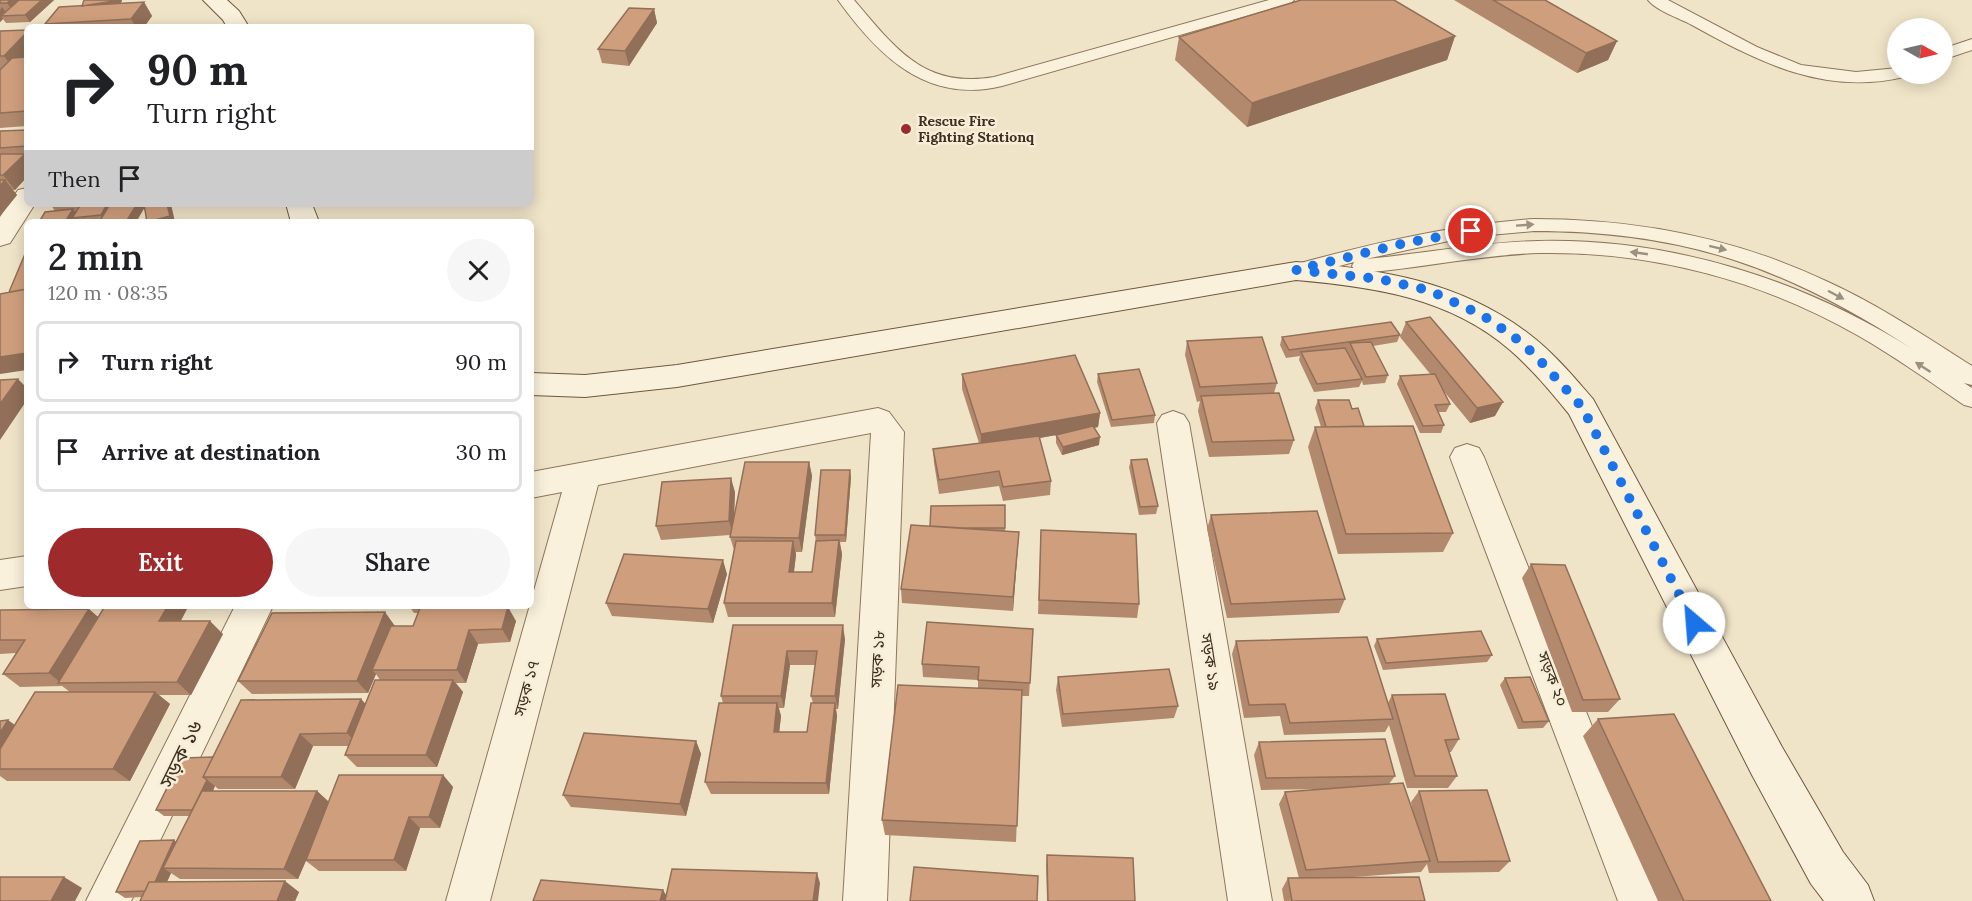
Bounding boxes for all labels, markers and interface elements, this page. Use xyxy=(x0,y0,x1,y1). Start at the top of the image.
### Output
north arrow xyxy=(1887,18,1953,84)
map controls xyxy=(1887,18,1953,84)
text: 90 m xyxy=(147,43,248,97)
icon: right xyxy=(48,48,126,126)
text: Turn right xyxy=(147,96,276,130)
place label: Rescue Fire Fighting Stationq xyxy=(918,112,1035,146)
marker: Rescue Fire Fighting Stationq xyxy=(899,122,913,136)
icon: arrive xyxy=(113,162,146,195)
text: Then xyxy=(48,165,101,193)
pin xyxy=(1445,205,1496,256)
icon: arrive xyxy=(1454,214,1487,247)
one-way arrow xyxy=(1516,220,1535,230)
text: 2 min xyxy=(48,234,143,280)
button: close xyxy=(447,239,510,302)
one-way arrow xyxy=(1709,244,1727,253)
one-way arrow xyxy=(1630,248,1649,257)
text: 120 m · 08:35 xyxy=(48,280,168,305)
one-way arrow xyxy=(1827,290,1844,300)
icon: right xyxy=(51,345,84,378)
text: Turn right xyxy=(102,348,213,376)
text: 90 m xyxy=(455,348,507,376)
one-way arrow xyxy=(1915,362,1931,373)
icon: arrive xyxy=(51,435,84,468)
text: Arrive at destination xyxy=(102,438,320,466)
text: 30 m xyxy=(456,438,507,466)
button: Exit xyxy=(48,528,273,597)
button: Share xyxy=(285,528,510,597)
position arrow xyxy=(1662,591,1726,655)
street label: সড়ক ১৮ xyxy=(865,630,888,689)
street label: সড়ক ১৯ xyxy=(1196,631,1225,692)
street label: সড়ক ২০ xyxy=(1533,648,1573,709)
street label: সড়ক ১৭ xyxy=(509,658,543,719)
street label: সড়ক ১৬ xyxy=(153,716,208,792)

